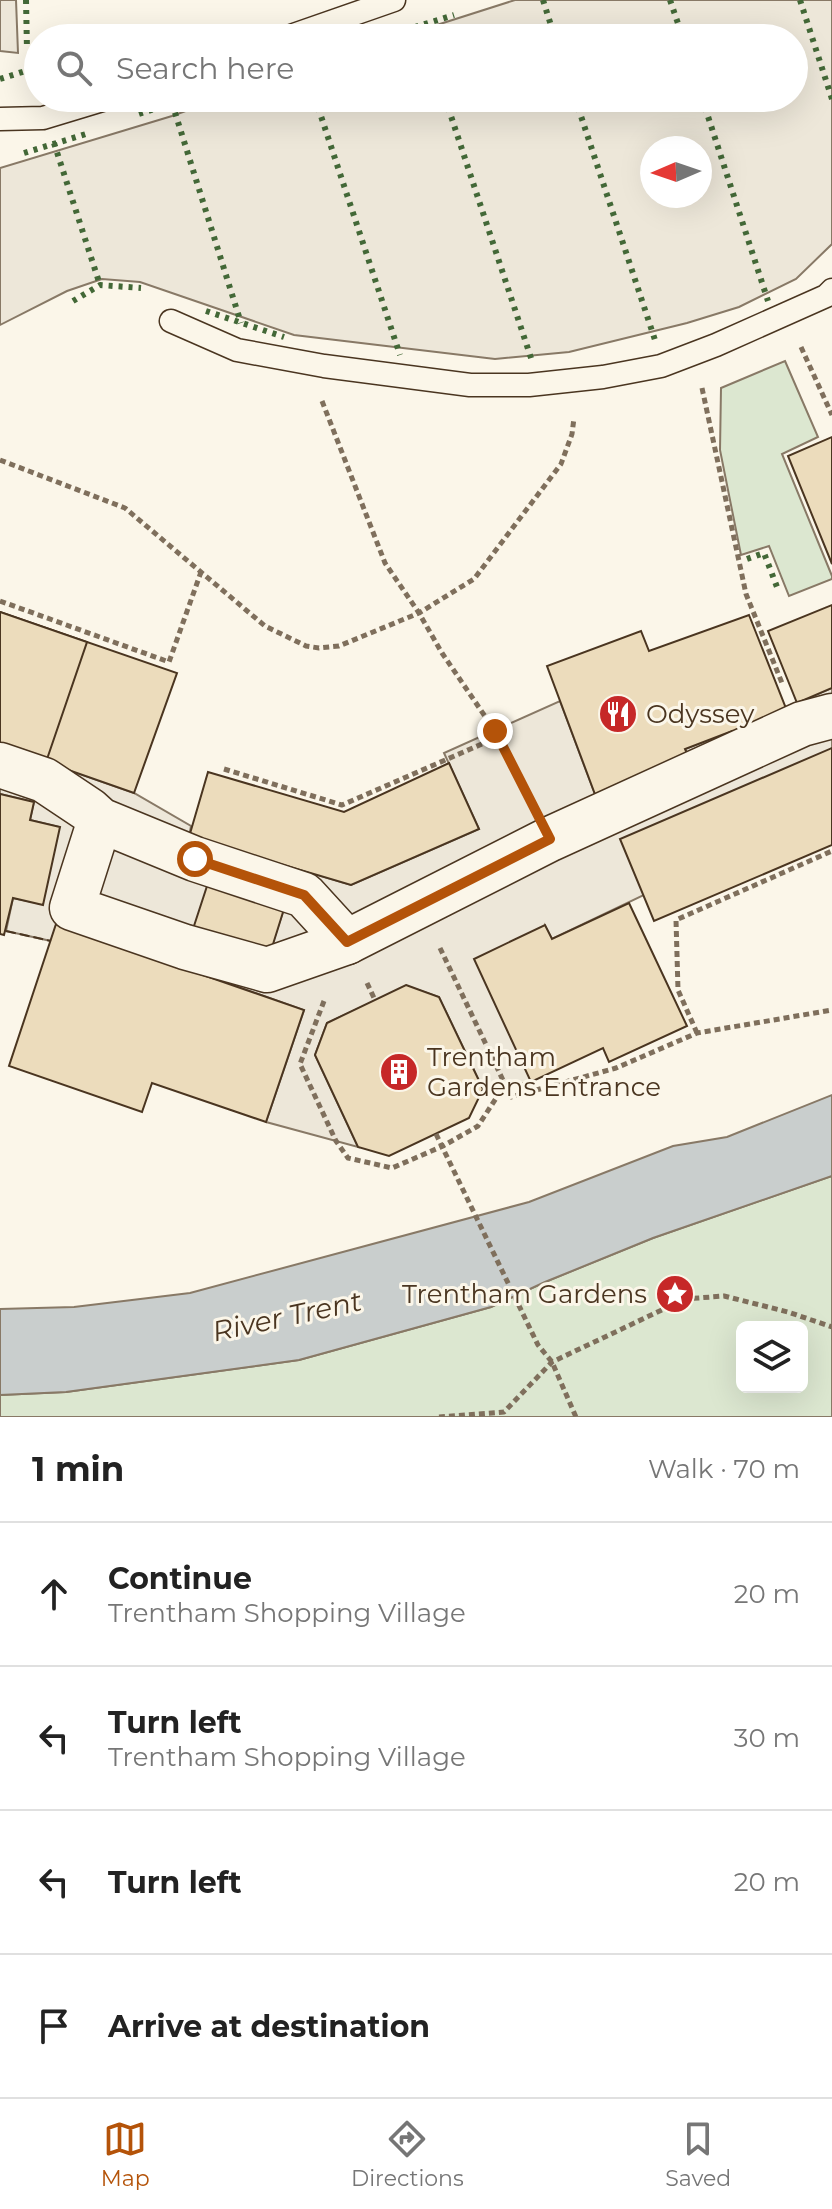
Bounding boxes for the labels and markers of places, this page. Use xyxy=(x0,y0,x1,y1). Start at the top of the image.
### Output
restaurant icon: Odyssey xyxy=(597,693,639,735)
place label: Odyssey xyxy=(646,698,755,730)
place label: Trentham Gardens Entrance xyxy=(427,1041,661,1103)
building icon: Trentham Gardens Entrance xyxy=(378,1051,420,1093)
place icon: Trentham Gardens xyxy=(654,1273,696,1315)
place label: Trentham Gardens xyxy=(402,1278,647,1310)

